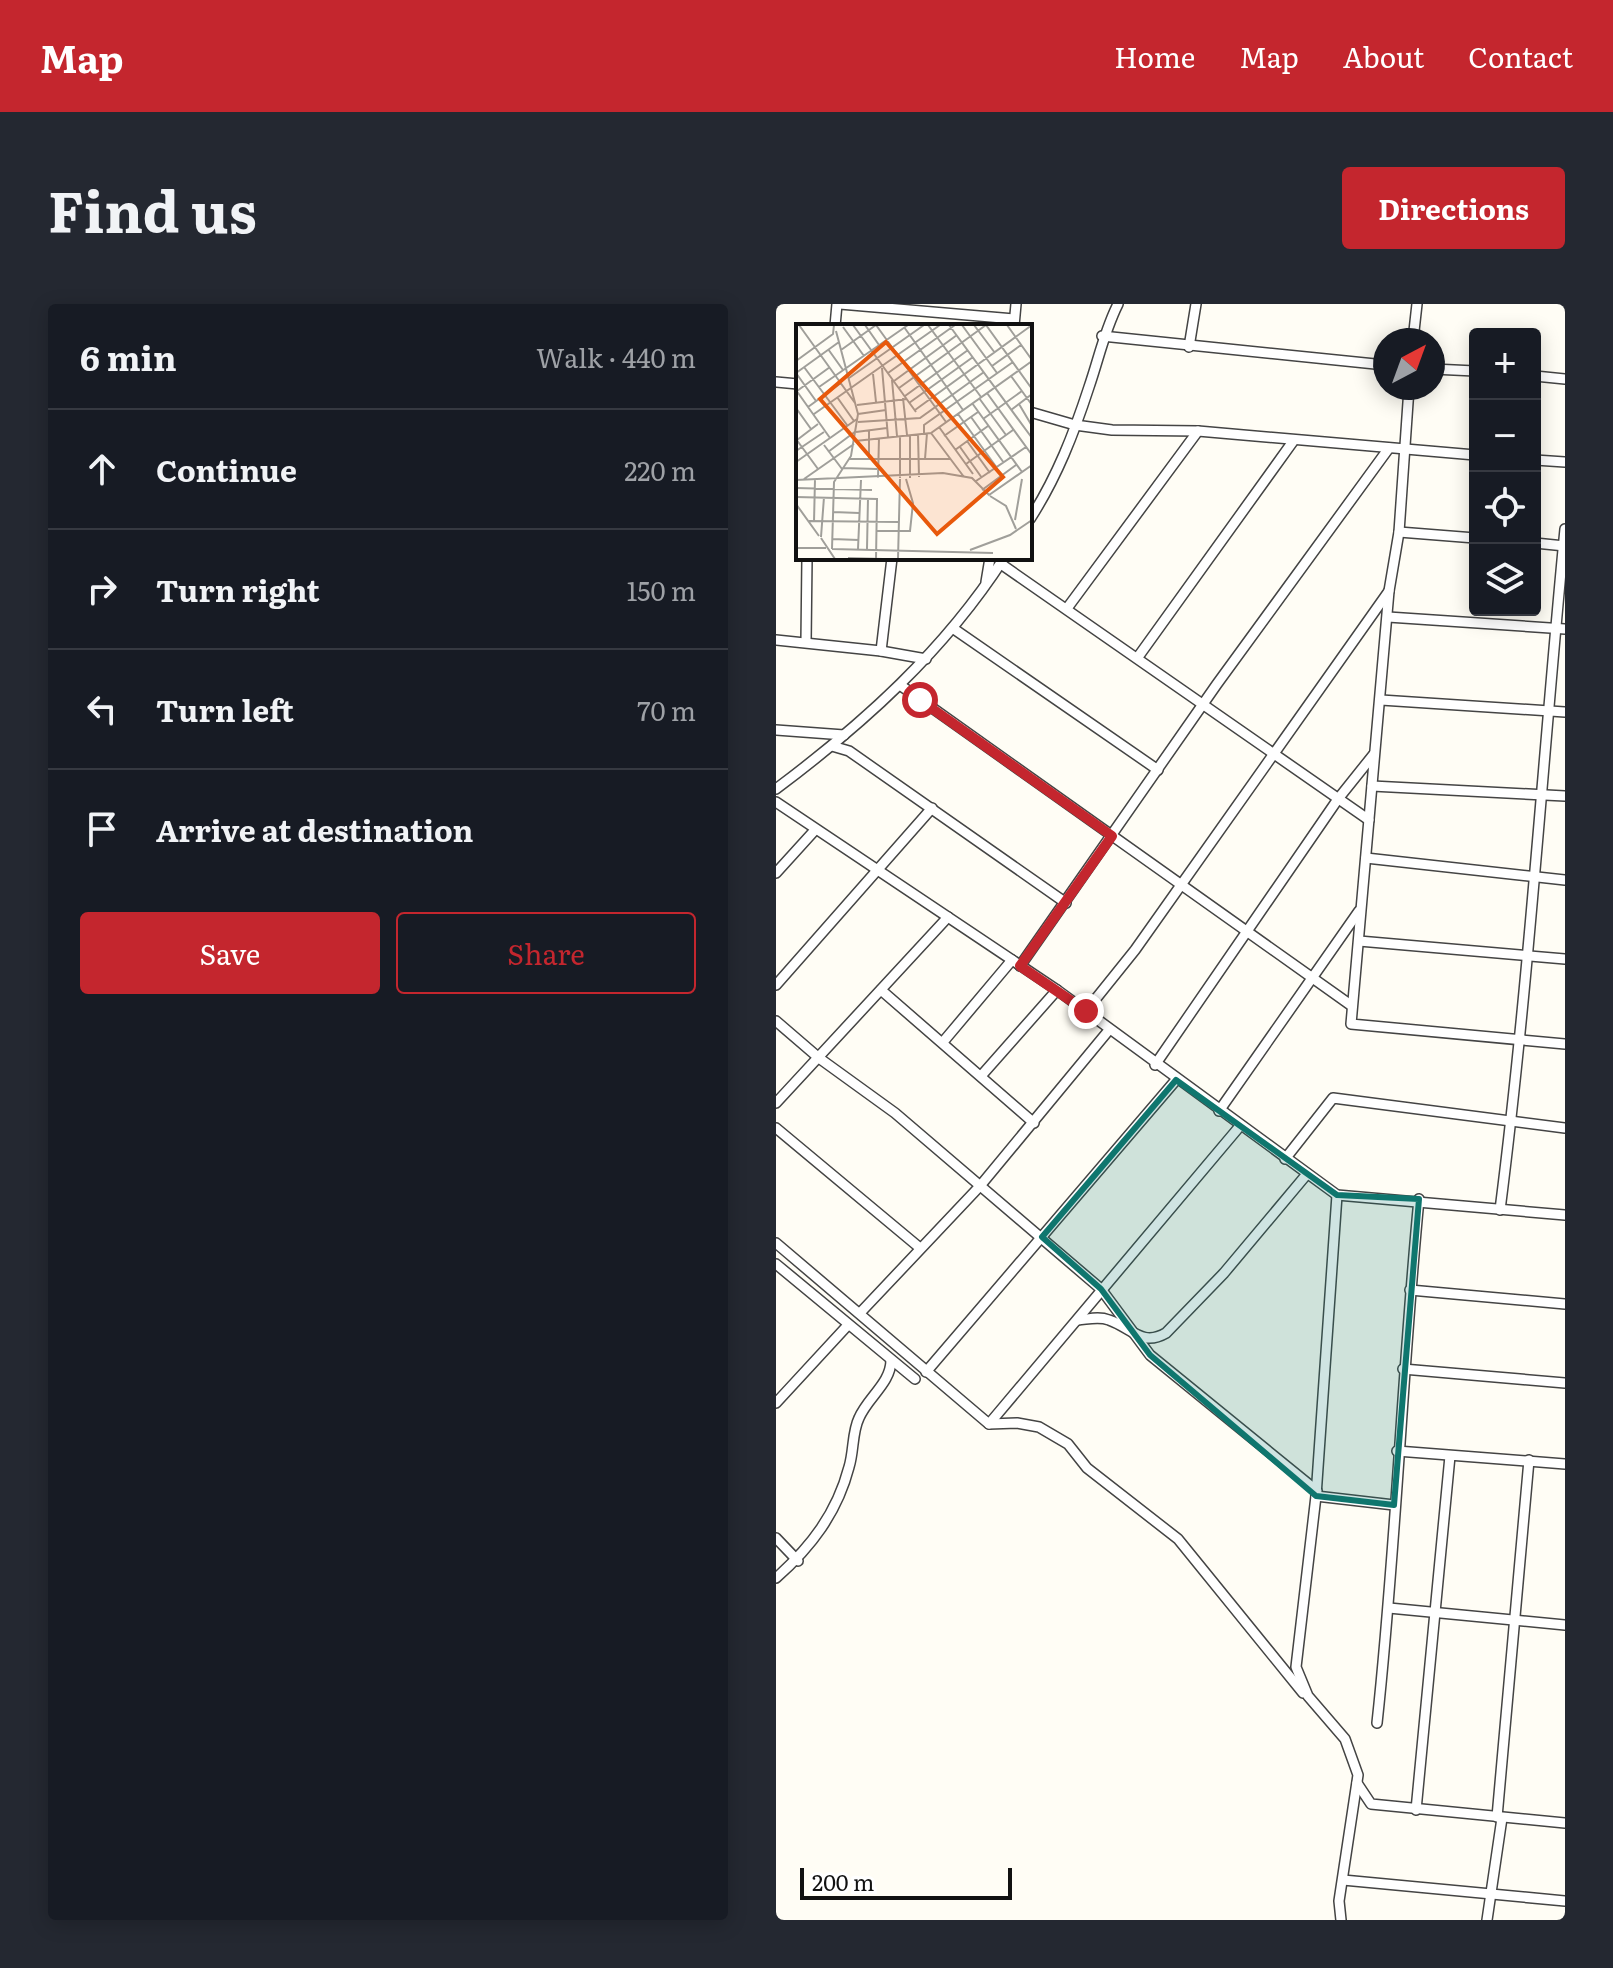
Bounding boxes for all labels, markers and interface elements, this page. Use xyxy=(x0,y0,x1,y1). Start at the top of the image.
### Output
text: Map xyxy=(40,28,124,85)
text: Home xyxy=(1114,35,1195,77)
text: Map xyxy=(1239,35,1299,77)
text: About xyxy=(1343,35,1424,77)
text: Contact xyxy=(1468,35,1573,77)
text: Find us xyxy=(48,167,257,250)
button: Directions xyxy=(1342,167,1565,249)
inset map xyxy=(796,324,1032,560)
north arrow xyxy=(1373,328,1445,400)
map controls xyxy=(1469,328,1541,616)
button: + xyxy=(1469,328,1541,400)
text: 6 min xyxy=(80,331,177,381)
text: Walk · 440 m xyxy=(536,337,696,376)
button: − xyxy=(1469,400,1541,472)
icon: ahead xyxy=(80,447,124,491)
text: Continue xyxy=(156,447,297,491)
text: 220 m xyxy=(624,450,696,489)
button: locate xyxy=(1469,472,1541,544)
button: layers xyxy=(1469,544,1541,616)
icon: right xyxy=(80,567,124,611)
text: Turn right xyxy=(156,567,320,611)
text: 150 m xyxy=(627,570,696,609)
route start xyxy=(902,682,938,718)
icon: left xyxy=(80,687,124,731)
text: Turn left xyxy=(156,687,294,731)
text: 70 m xyxy=(637,690,696,729)
icon: arrive xyxy=(80,807,124,851)
text: Arrive at destination xyxy=(156,807,473,851)
button: Save xyxy=(80,912,380,994)
button: Share xyxy=(396,912,696,994)
route end xyxy=(1068,993,1104,1029)
scale bar xyxy=(800,1864,1012,1900)
text: 200 m xyxy=(812,1865,874,1898)

